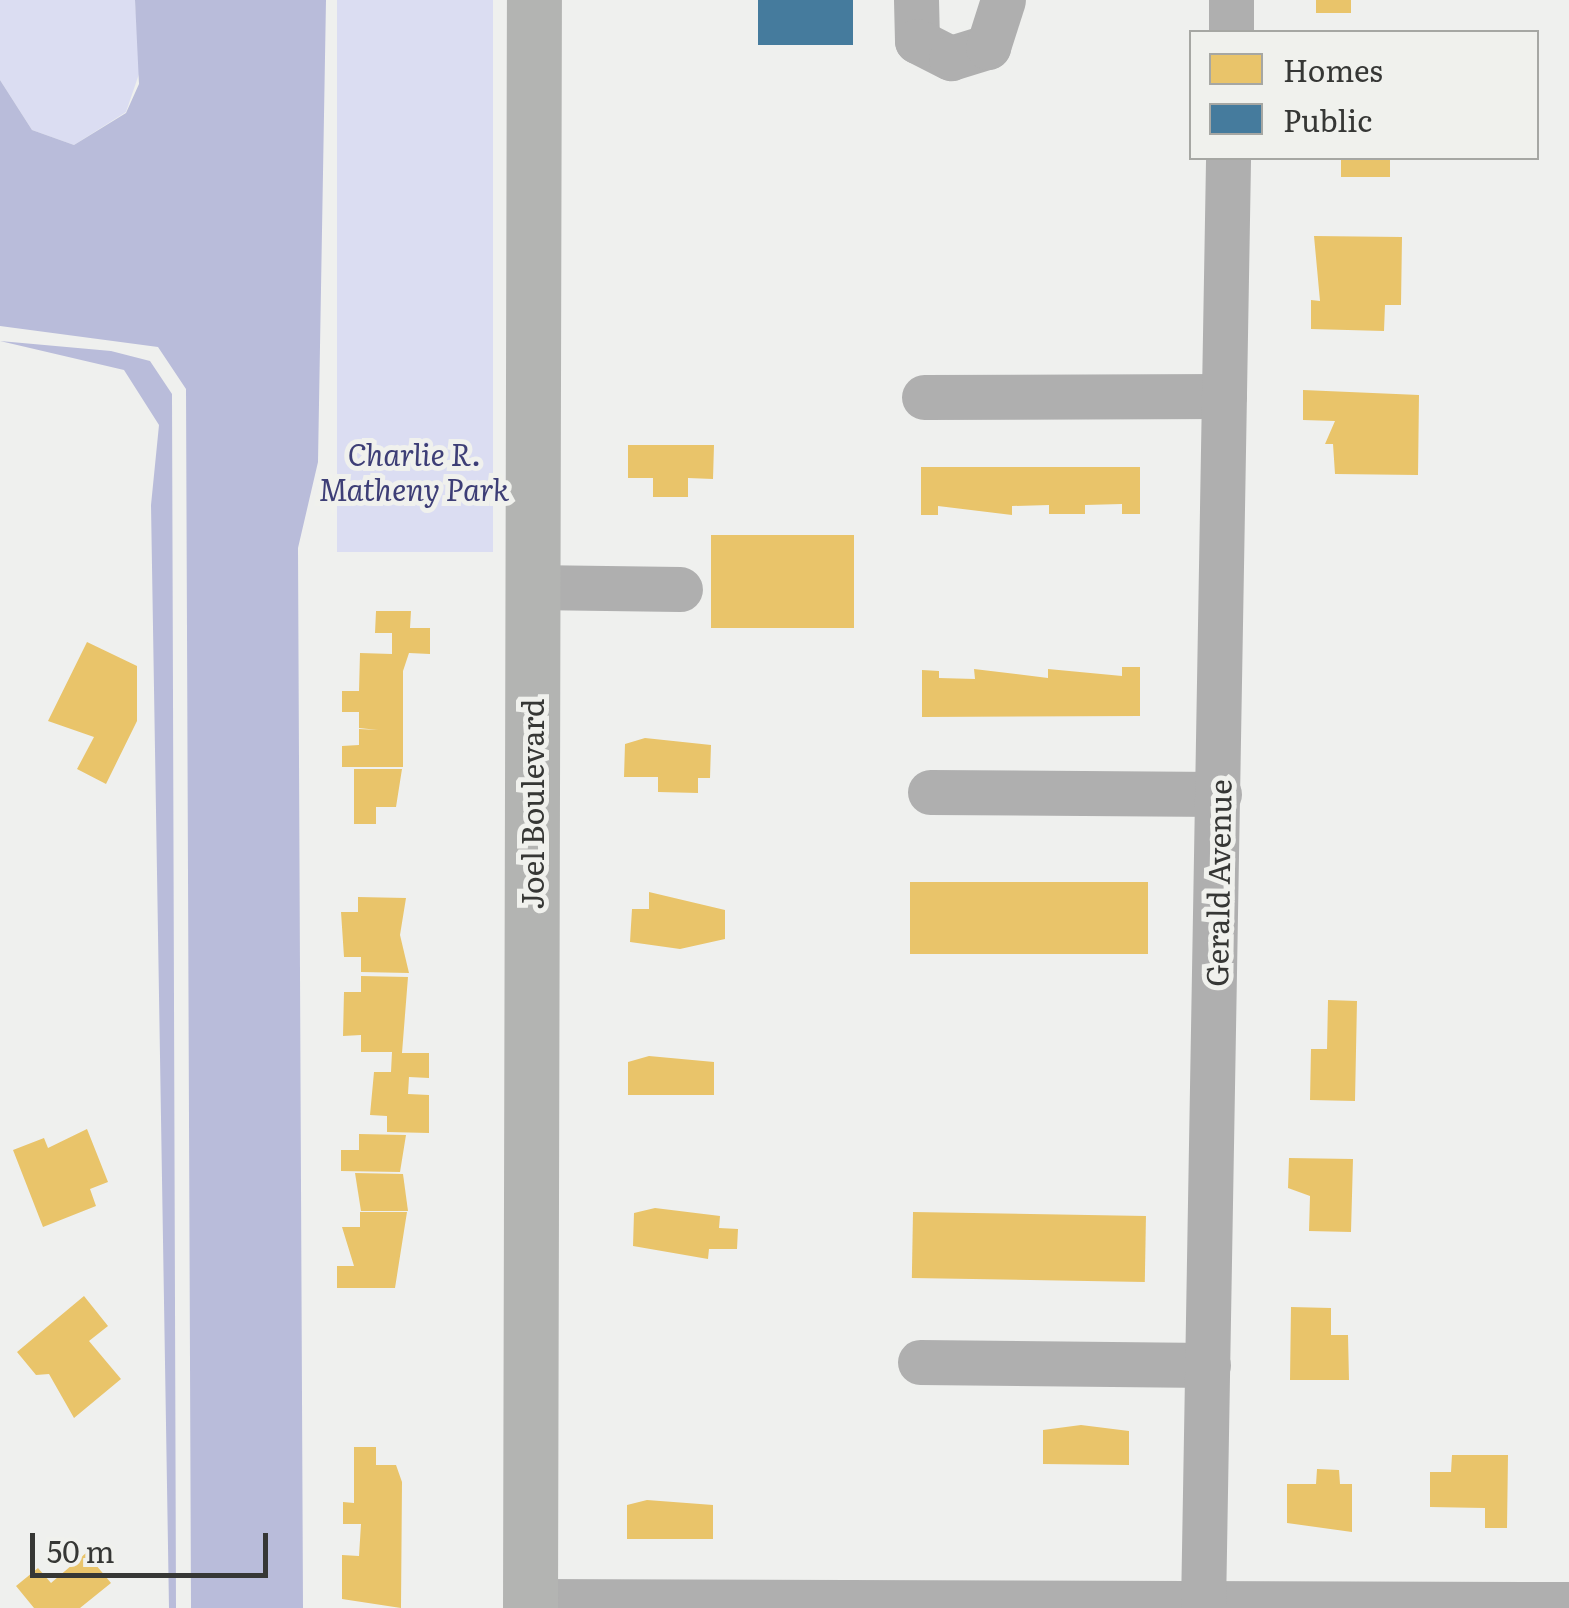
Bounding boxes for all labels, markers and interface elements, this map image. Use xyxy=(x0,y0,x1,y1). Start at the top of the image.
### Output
legend xyxy=(1189,30,1539,160)
text: Homes xyxy=(1283,47,1383,91)
text: Public xyxy=(1283,97,1372,141)
park label: Charlie R. Matheny Park xyxy=(319,435,509,506)
street label: Joel Boulevard xyxy=(513,699,549,909)
street label: Gerald Avenue xyxy=(1197,779,1237,987)
scale bar xyxy=(35,1513,272,1575)
text: 50 m xyxy=(47,1528,115,1572)

